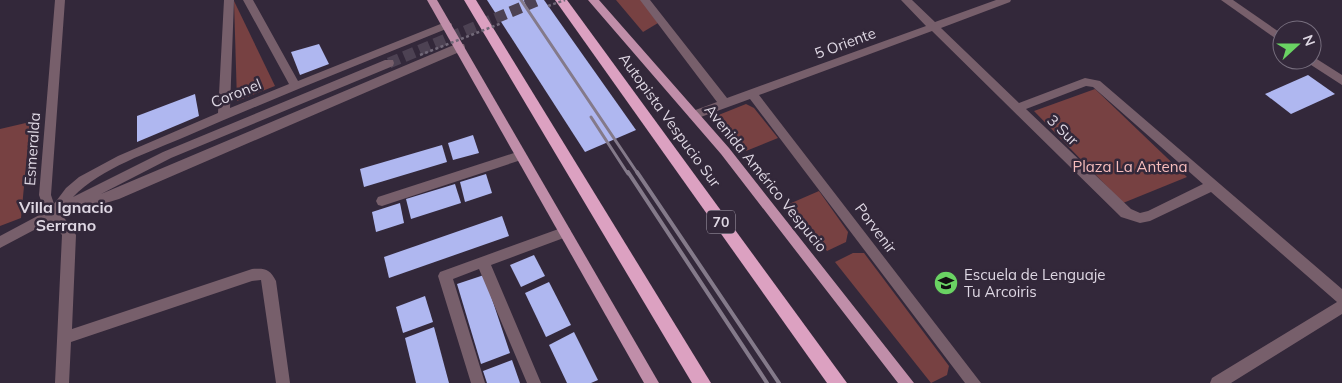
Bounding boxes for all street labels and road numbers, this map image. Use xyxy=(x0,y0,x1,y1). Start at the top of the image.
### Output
street label: 5 Oriente xyxy=(812,23,878,63)
street label: Autopista Vespucio Sur xyxy=(615,49,725,191)
street label: Coronel xyxy=(208,74,264,112)
street label: Avenida Américo Vespucio xyxy=(701,100,831,256)
street label: 3 Sur xyxy=(1043,111,1083,150)
street label: Esmeralda xyxy=(20,112,44,186)
street label: Porvenir xyxy=(851,199,901,257)
road number: 70 xyxy=(707,210,735,233)

